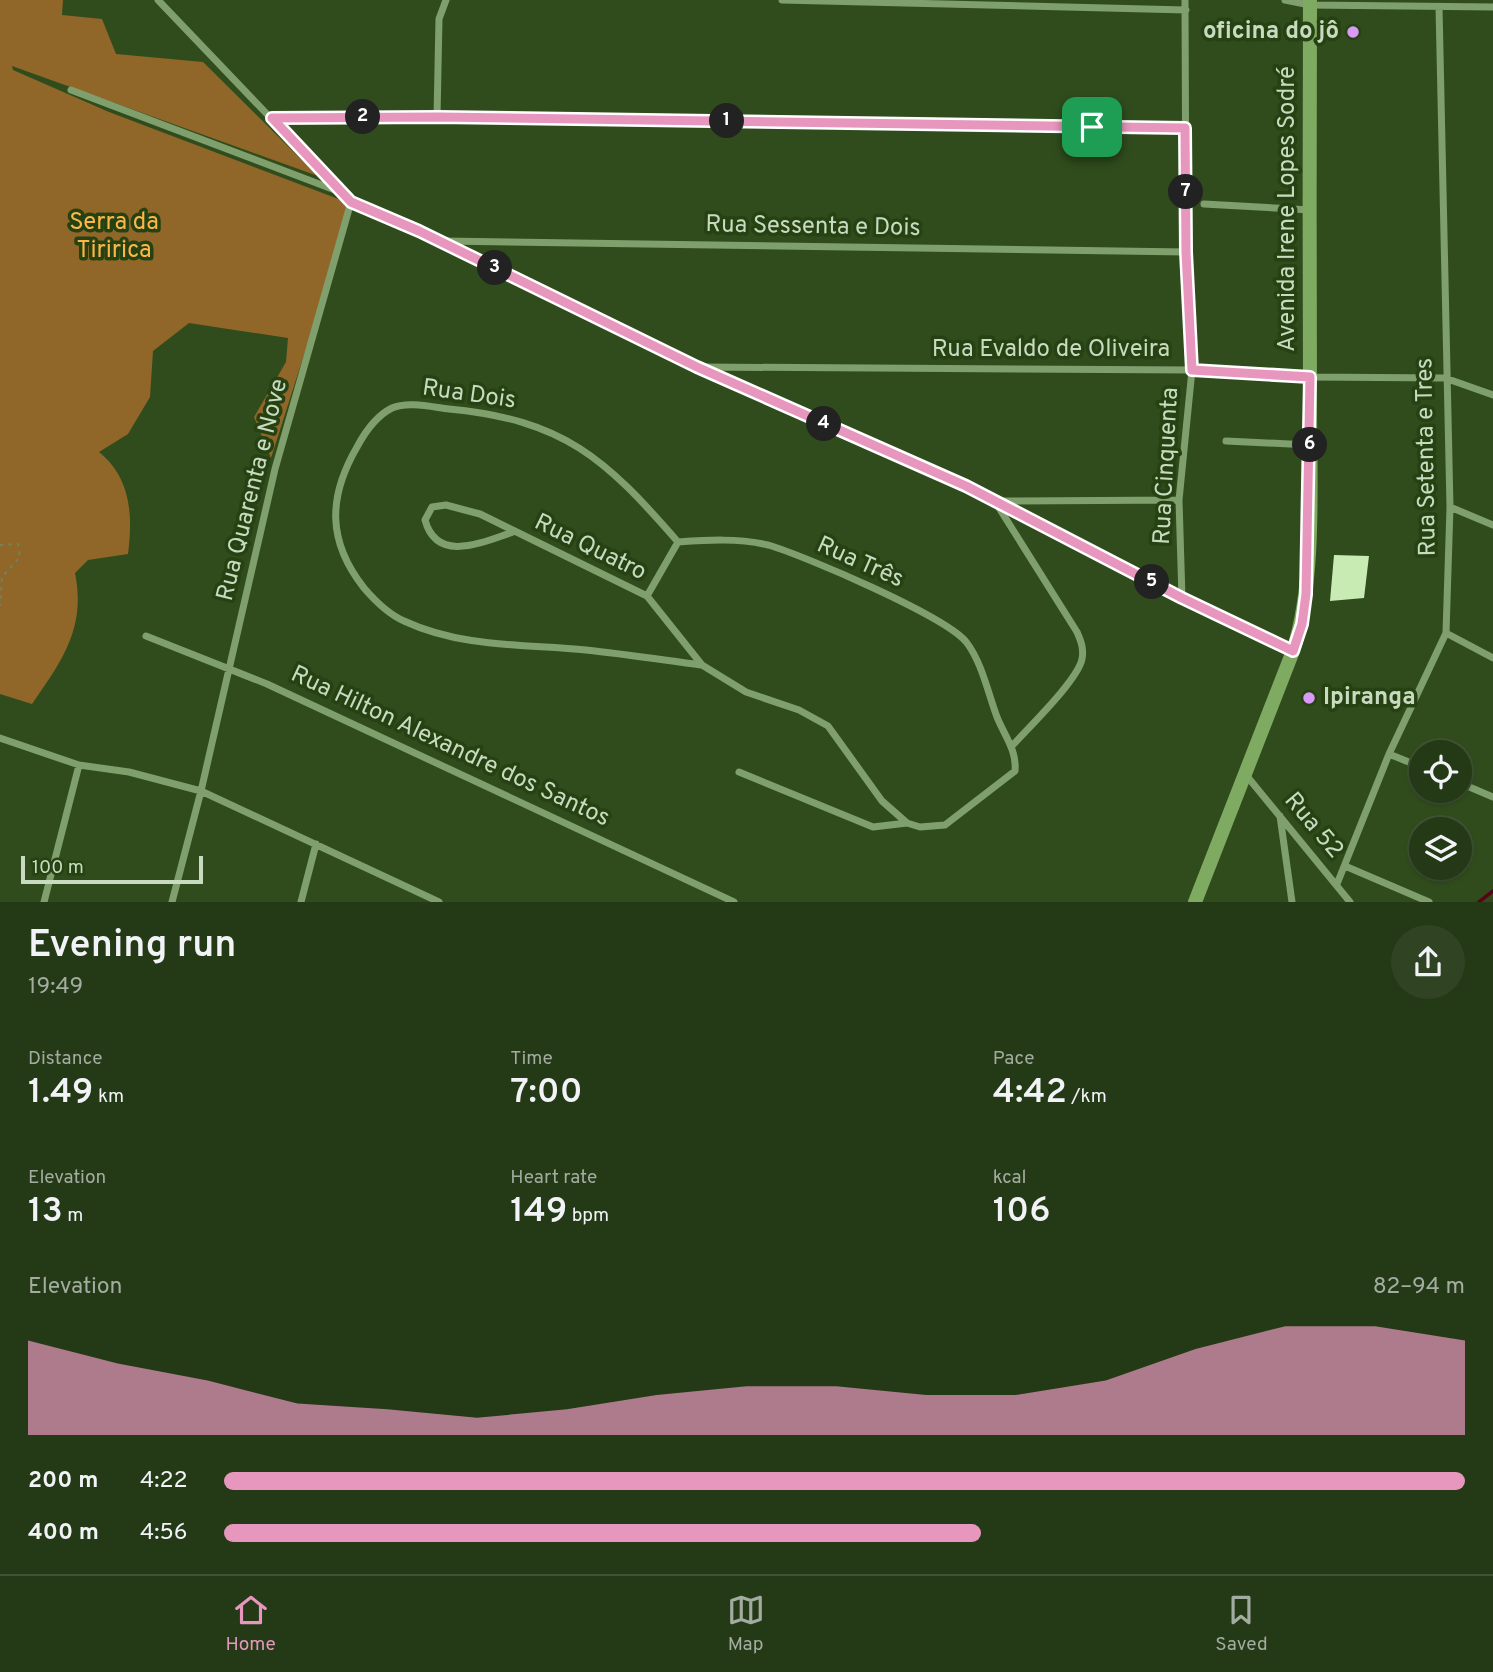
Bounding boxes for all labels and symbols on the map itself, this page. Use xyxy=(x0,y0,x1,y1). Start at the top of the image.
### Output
place label: oficina do jô xyxy=(1203,17,1339,47)
marker: oficina do jô xyxy=(1345,24,1361,40)
street label: Avenida Irene Lopes Sodré xyxy=(1273,66,1303,352)
pin xyxy=(1062,97,1122,157)
pin: 2 xyxy=(346,100,380,134)
pin: 1 xyxy=(710,104,744,138)
pin: 7 xyxy=(1168,174,1204,210)
park label: Serra da Tiririca xyxy=(69,208,159,266)
street label: Rua Sessenta e Dois xyxy=(705,210,921,244)
pin: 3 xyxy=(477,250,512,286)
street label: Rua Evaldo de Oliveira xyxy=(932,335,1170,365)
street label: Rua Setenta e Tres xyxy=(1410,357,1444,557)
street label: Rua Dois xyxy=(420,374,518,416)
street label: Rua Quarenta e Nove xyxy=(211,376,295,604)
street label: Rua Cinquenta xyxy=(1148,386,1186,546)
pin: 4 xyxy=(806,406,842,442)
pin: 6 xyxy=(1292,428,1328,462)
street label: Rua Quatro xyxy=(529,508,651,588)
street label: Rua Três xyxy=(812,531,908,595)
pin: 5 xyxy=(1134,564,1170,600)
street label: Rua Hilton Alexandre dos Santos xyxy=(286,660,614,834)
place label: Ipiranga xyxy=(1323,683,1416,713)
marker: Ipiranga xyxy=(1301,690,1317,706)
street label: Rua 52 xyxy=(1277,787,1349,865)
scale bar xyxy=(21,853,203,885)

